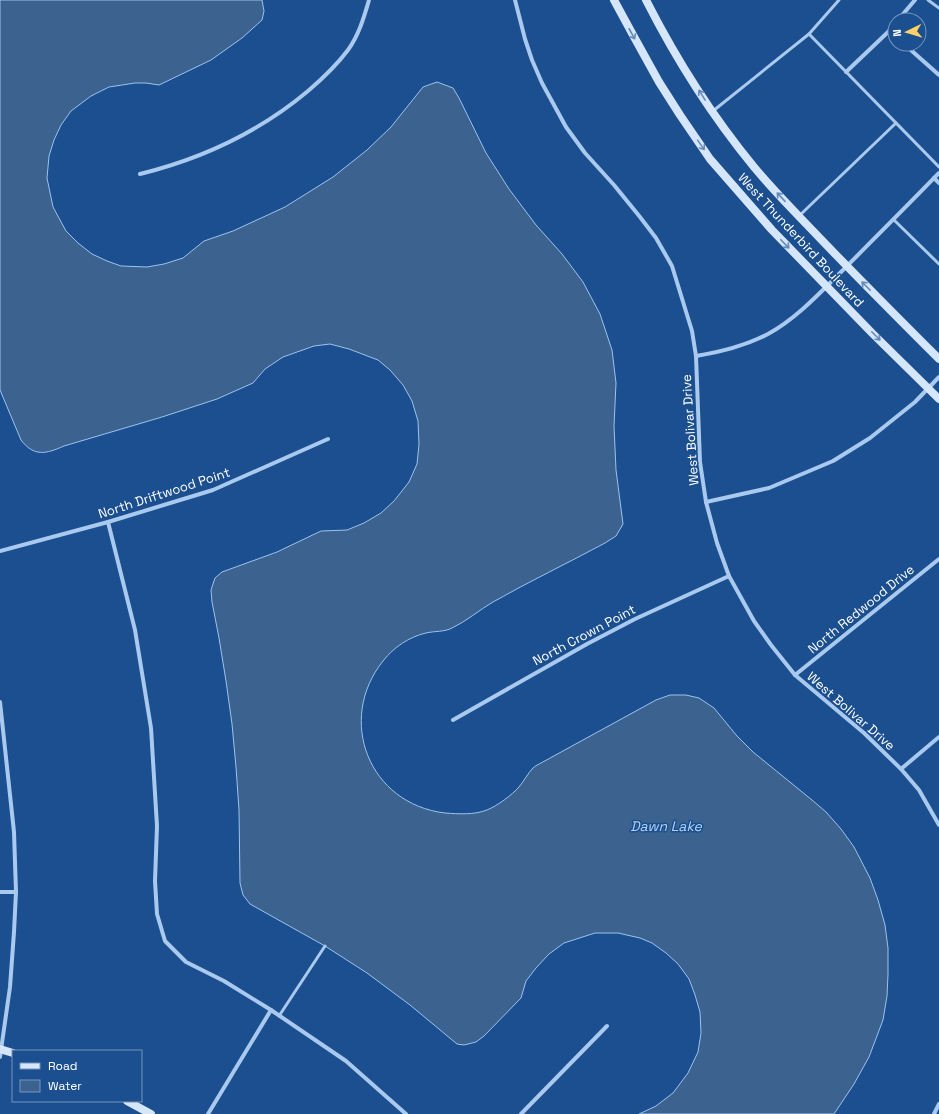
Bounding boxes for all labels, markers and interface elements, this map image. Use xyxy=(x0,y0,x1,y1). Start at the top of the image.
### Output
north arrow xyxy=(887,12,927,52)
one-way arrow xyxy=(629,28,637,40)
text: N xyxy=(890,29,904,37)
one-way arrow xyxy=(698,90,706,101)
one-way arrow xyxy=(697,139,705,150)
street label: West Thunderbird Boulevard xyxy=(734,169,868,311)
one-way arrow xyxy=(777,193,786,203)
one-way arrow xyxy=(780,239,790,249)
one-way arrow xyxy=(861,281,871,291)
one-way arrow xyxy=(871,332,881,341)
street label: West Bolivar Drive xyxy=(678,374,702,486)
street label: North Driftwood Point xyxy=(96,464,232,522)
street label: North Redwood Drive xyxy=(804,561,918,657)
street label: North Crown Point xyxy=(530,601,638,669)
street label: West Bolivar Drive xyxy=(803,668,899,754)
water label: Dawn Lake xyxy=(630,817,703,835)
legend xyxy=(12,1050,142,1102)
text: Road xyxy=(48,1058,77,1074)
text: Water xyxy=(48,1078,82,1094)

